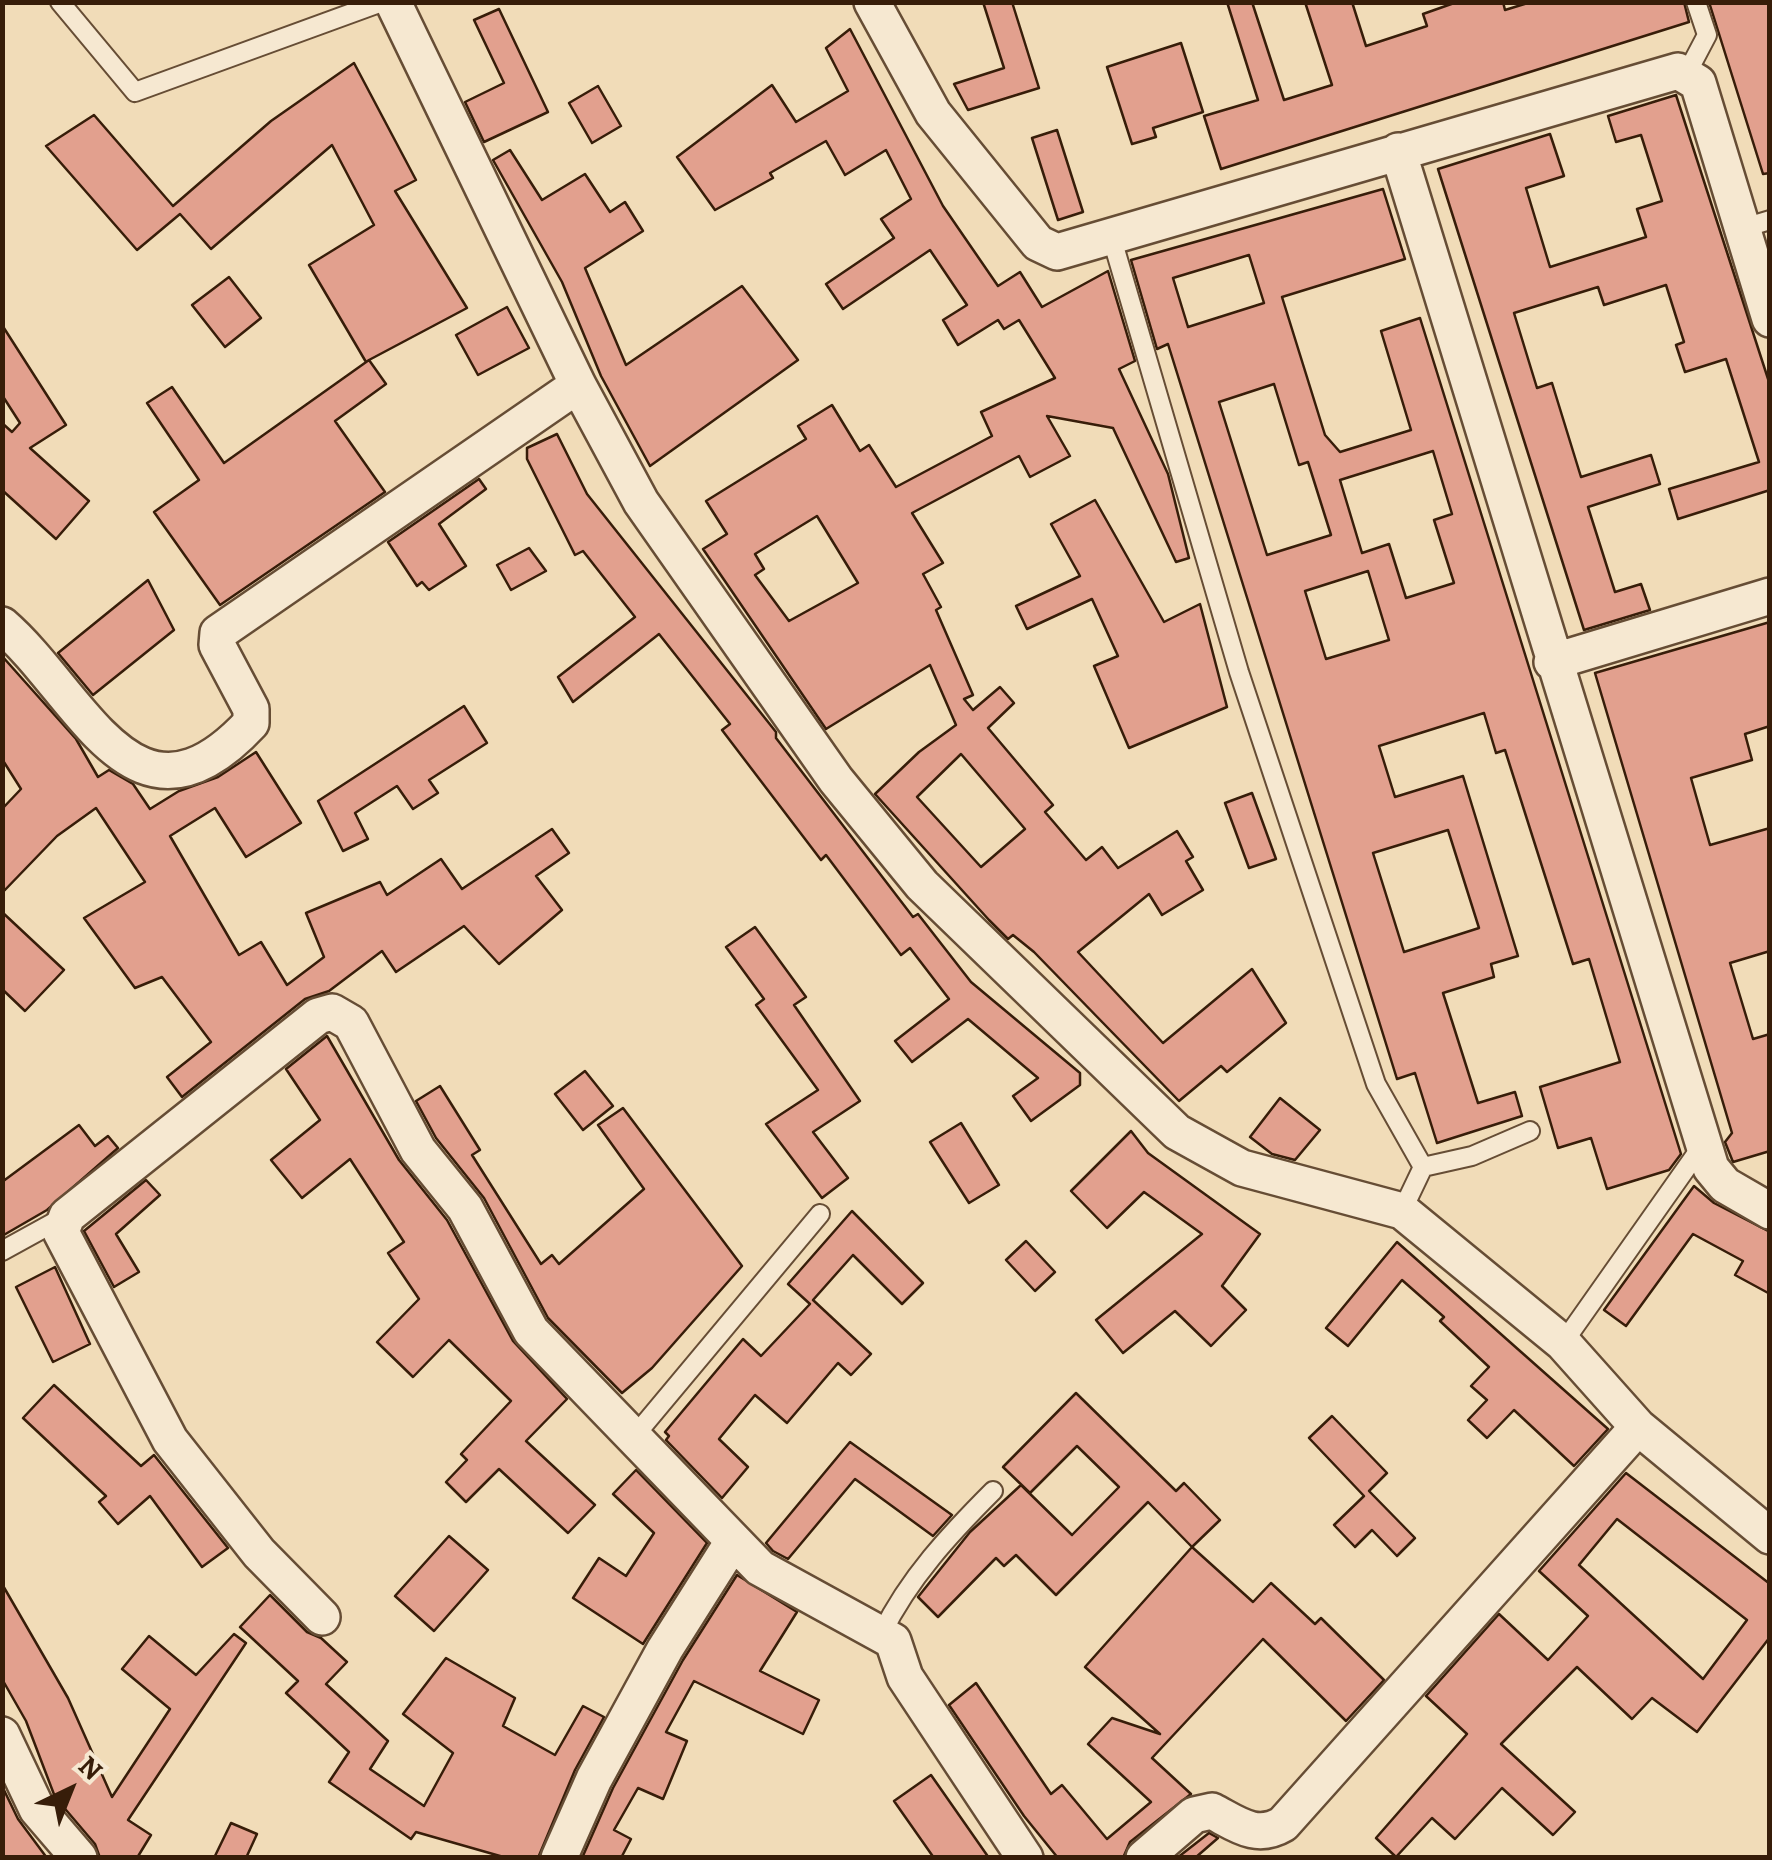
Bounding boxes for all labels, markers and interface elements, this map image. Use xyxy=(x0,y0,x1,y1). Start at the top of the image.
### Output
north arrow xyxy=(20,1740,120,1840)
text: N xyxy=(70,1747,111,1789)

